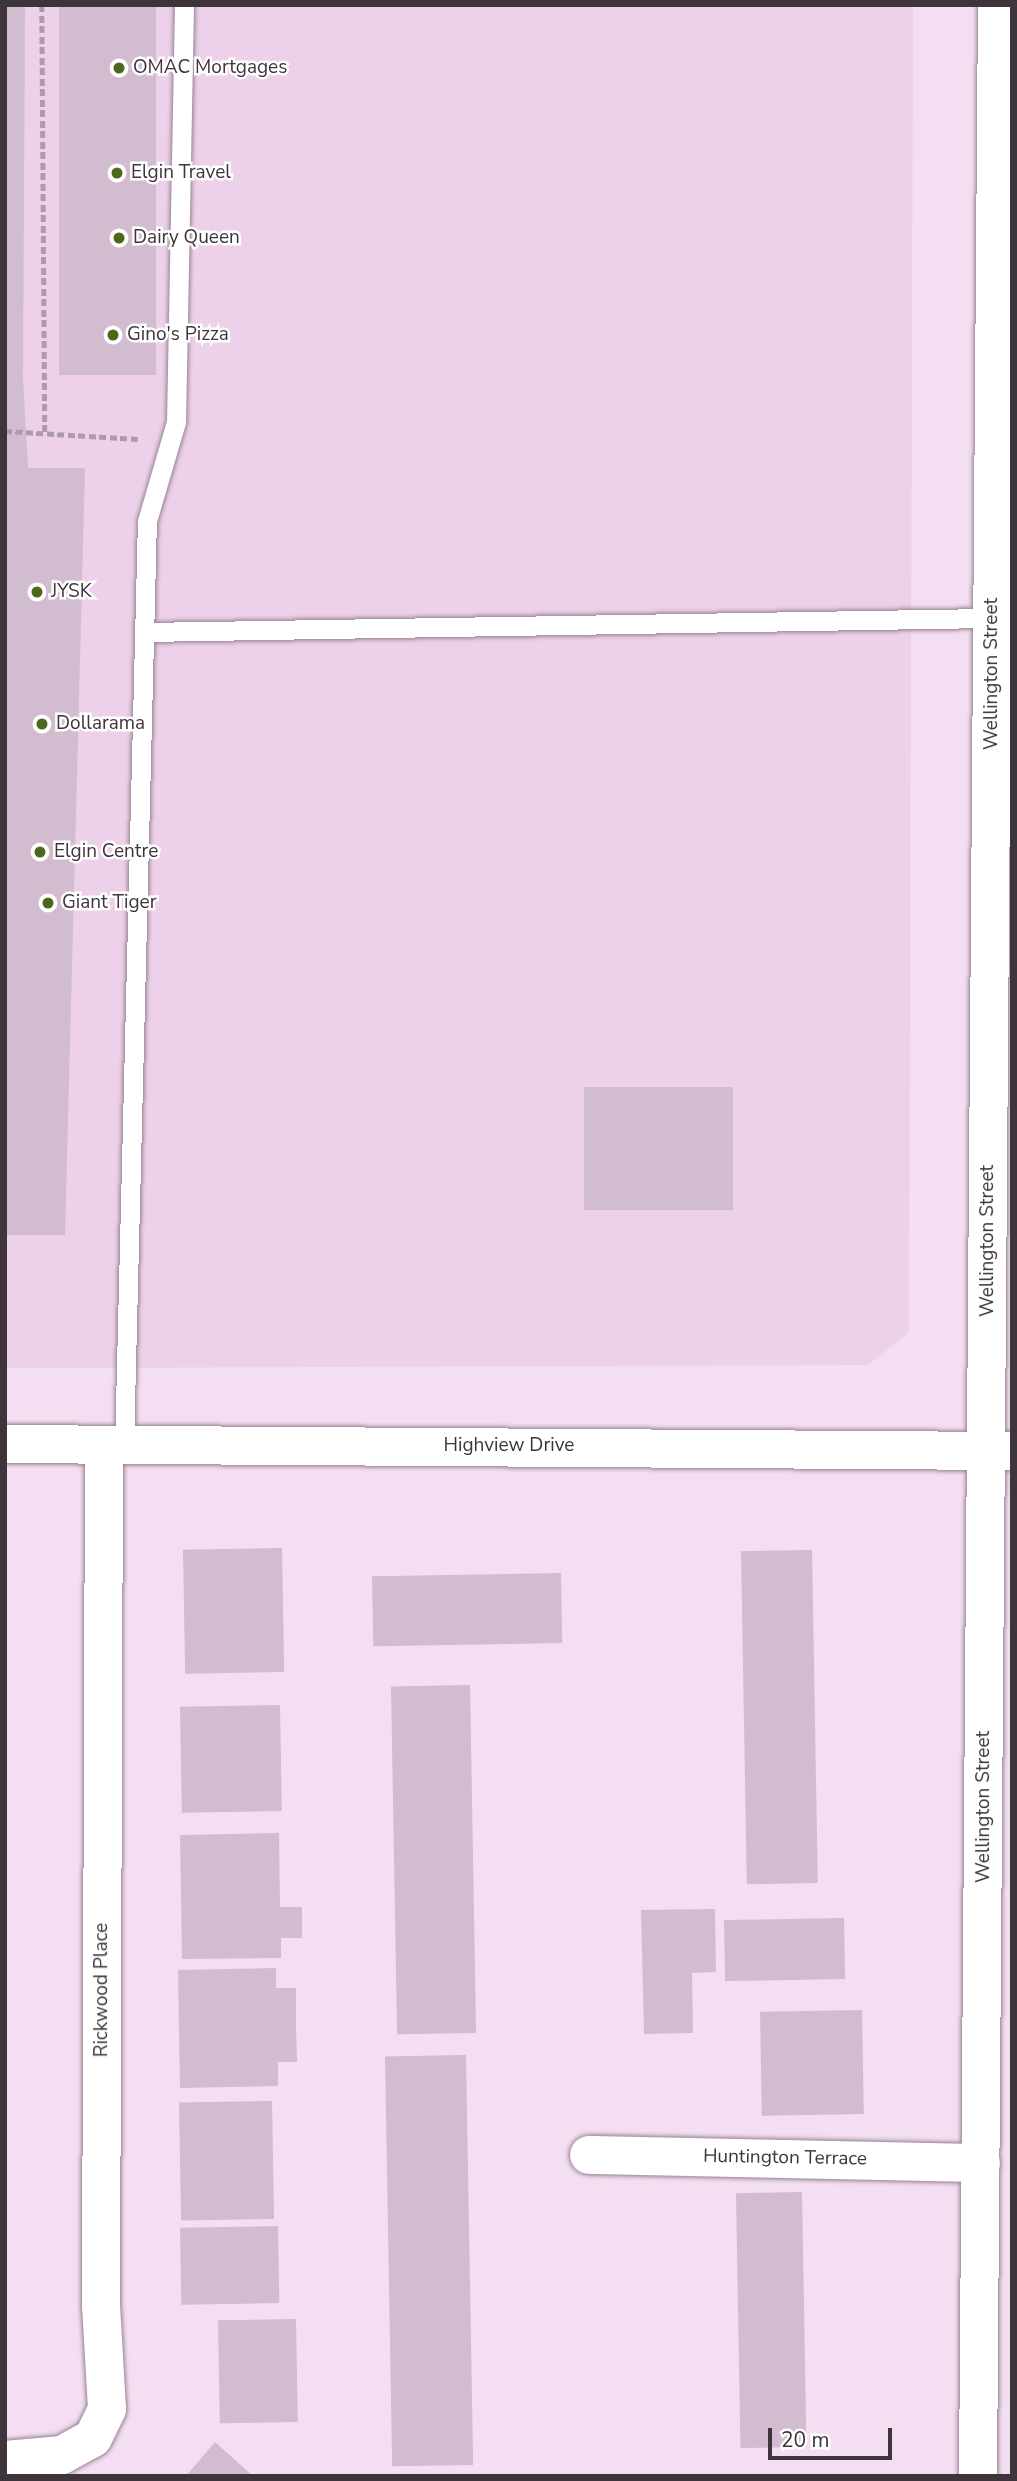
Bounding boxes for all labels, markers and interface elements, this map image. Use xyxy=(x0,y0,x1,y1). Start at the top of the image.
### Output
place label: OMAC Mortgages xyxy=(133,57,287,79)
marker: OMAC Mortgages xyxy=(111,60,127,76)
place label: Elgin Travel xyxy=(131,162,231,184)
marker: Elgin Travel xyxy=(109,165,125,181)
place label: Dairy Queen xyxy=(133,227,240,249)
marker: Dairy Queen xyxy=(111,230,127,246)
place label: Gino's Pizza xyxy=(127,324,229,346)
marker: Gino's Pizza xyxy=(105,327,121,343)
place label: JYSK xyxy=(51,581,92,603)
marker: JYSK xyxy=(29,584,45,600)
street label: Wellington Street xyxy=(981,598,1003,750)
place label: Dollarama xyxy=(56,713,145,735)
marker: Dollarama xyxy=(34,716,50,732)
place label: Elgin Centre xyxy=(54,841,158,863)
marker: Elgin Centre xyxy=(32,844,48,860)
place label: Giant Tiger xyxy=(62,892,156,914)
marker: Giant Tiger xyxy=(40,895,56,911)
street label: Wellington Street xyxy=(977,1165,999,1317)
street label: Highview Drive xyxy=(444,1435,574,1457)
street label: Wellington Street xyxy=(973,1731,995,1883)
street label: Rickwood Place xyxy=(91,1923,113,2057)
street label: Huntington Terrace xyxy=(703,2145,867,2171)
scale bar xyxy=(772,2414,896,2458)
text: 20 m xyxy=(781,2426,830,2454)

